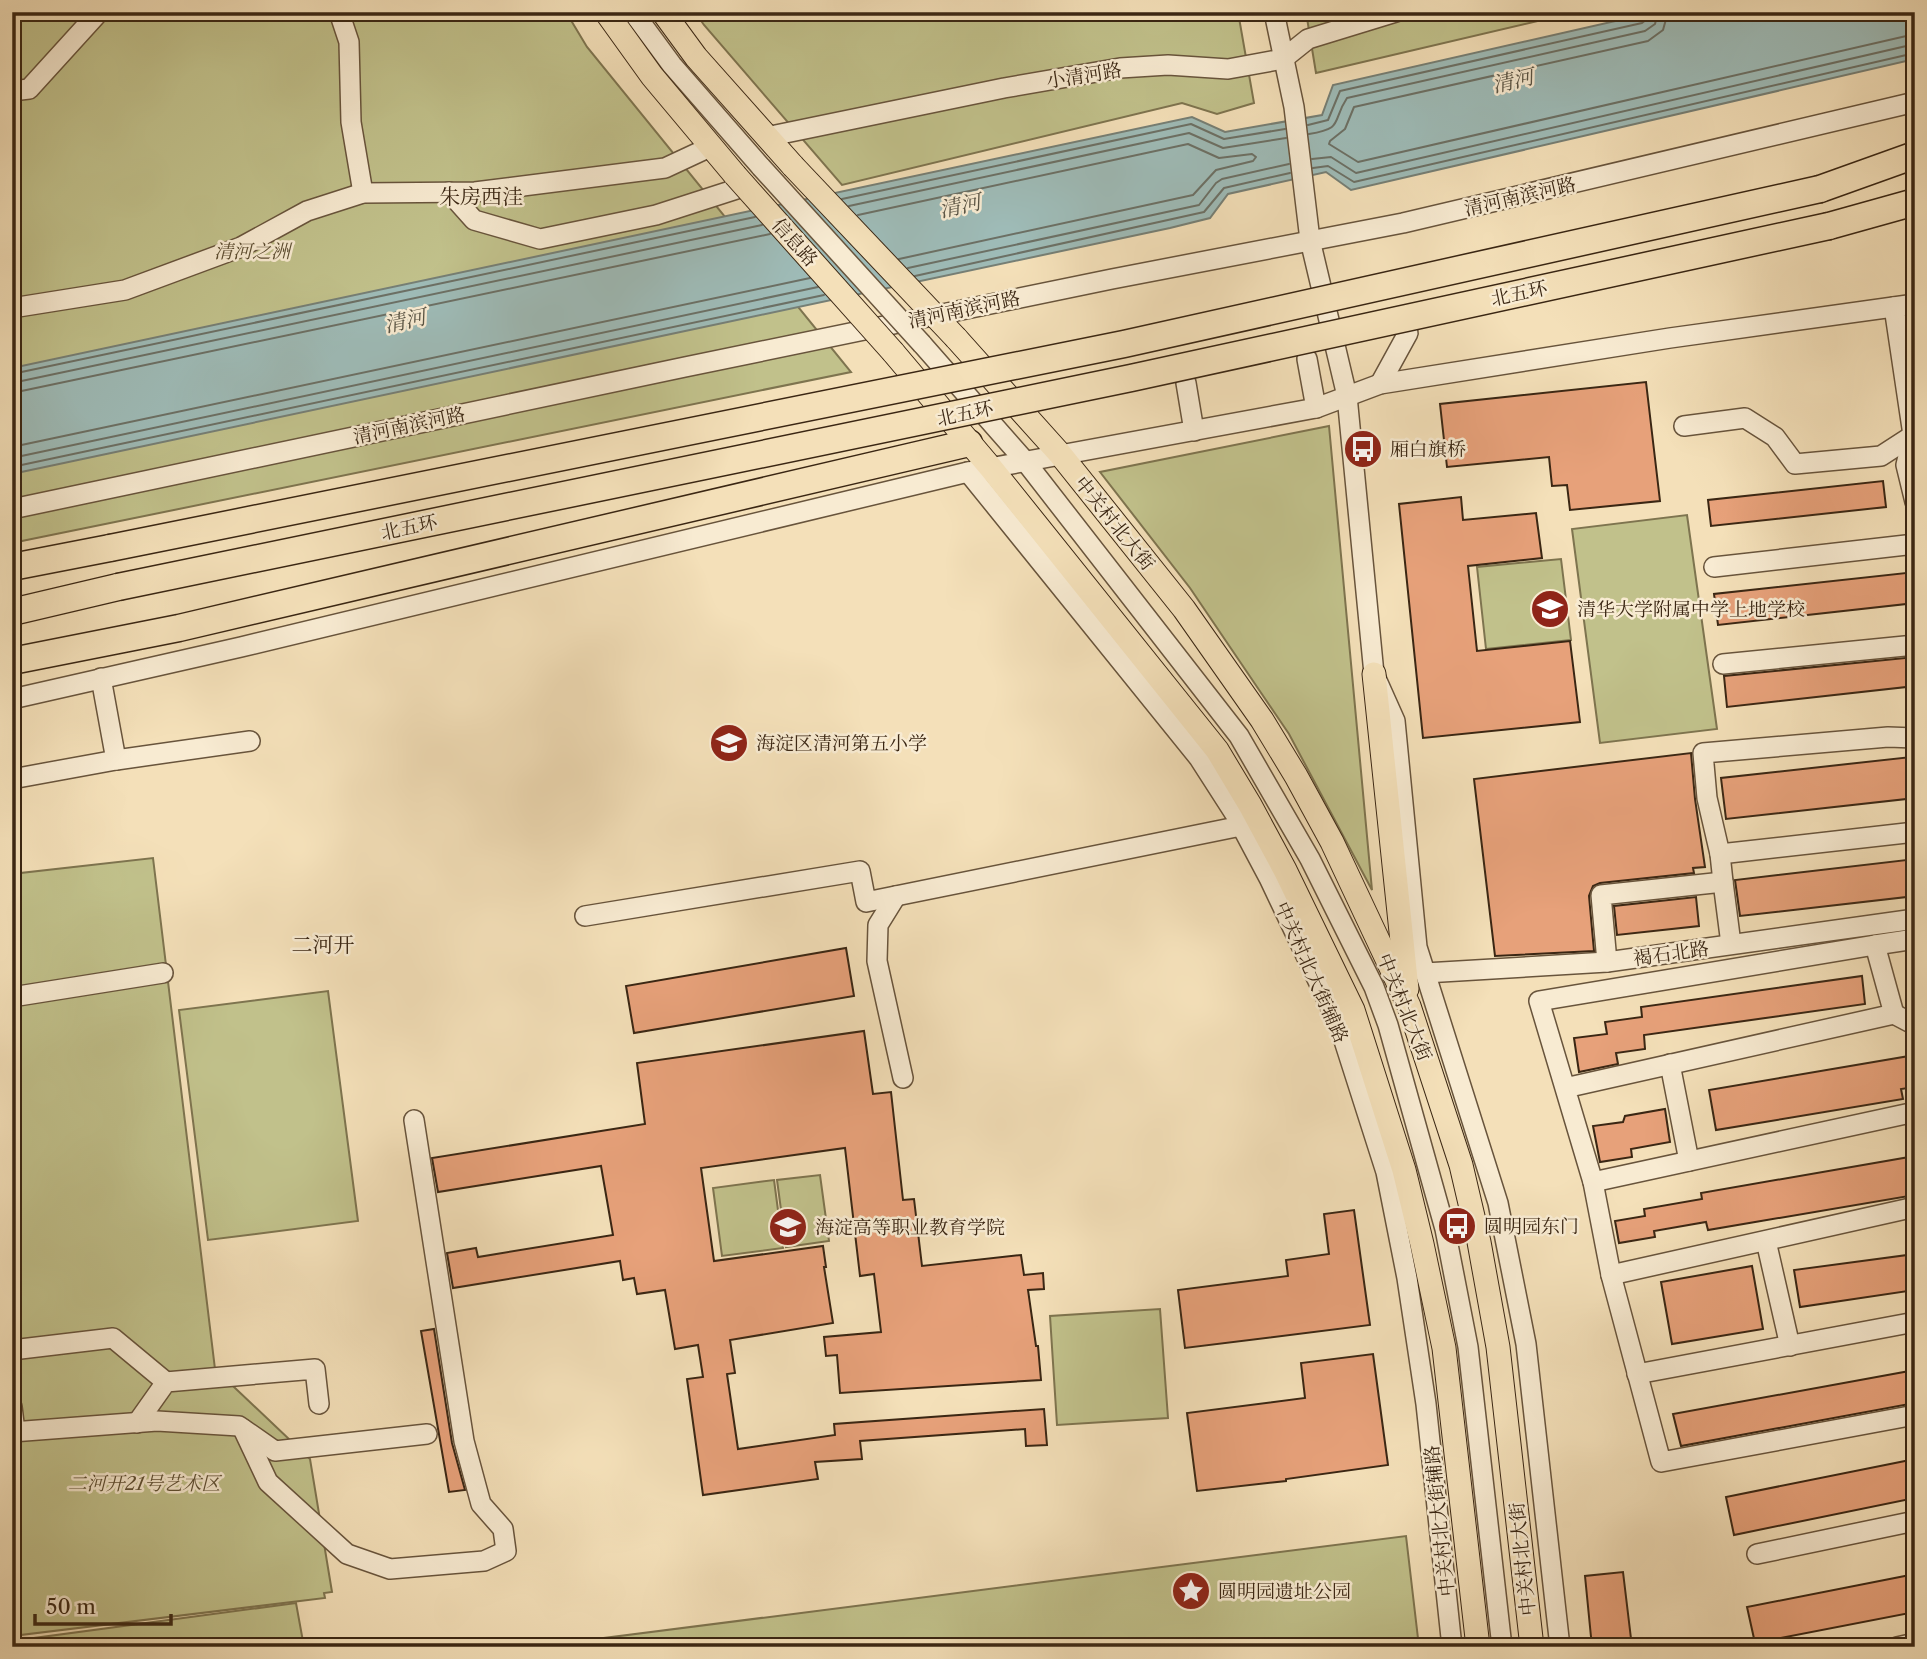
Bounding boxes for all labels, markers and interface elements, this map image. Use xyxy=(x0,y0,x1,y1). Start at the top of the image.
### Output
street label: 小清河路 xyxy=(1045,58,1123,93)
water label: 清河 xyxy=(1490,63,1540,97)
street label: 清河南滨河路 xyxy=(1462,172,1578,221)
district label: 朱房西洼 xyxy=(439,184,523,209)
water label: 清河 xyxy=(937,188,987,222)
street label: 信息路 xyxy=(767,213,822,271)
park label: 清河之洲 xyxy=(214,240,293,263)
street label: 北五环 xyxy=(1489,276,1549,311)
street label: 清河南滨河路 xyxy=(906,286,1022,333)
water label: 清河 xyxy=(382,303,432,337)
street label: 北五环 xyxy=(935,396,995,431)
street label: 清河南滨河路 xyxy=(351,402,467,449)
bus stop icon: 厢白旗桥 xyxy=(1342,428,1384,470)
place label: 厢白旗桥 xyxy=(1390,438,1466,461)
street label: 中关村北大街 xyxy=(1070,472,1159,575)
street label: 北五环 xyxy=(379,510,439,545)
school or university icon: 清华大学附属中学上地学校 xyxy=(1529,588,1571,630)
place label: 清华大学附属中学上地学校 xyxy=(1577,598,1805,621)
school or university icon: 海淀区清河第五小学 xyxy=(708,722,750,764)
place label: 海淀区清河第五小学 xyxy=(756,732,927,755)
street label: 中关村北大街辅路 xyxy=(1270,898,1353,1046)
district label: 二河开 xyxy=(292,932,355,957)
street label: 褐石北路 xyxy=(1632,937,1710,970)
street label: 中关村北大街 xyxy=(1373,950,1437,1064)
bus stop icon: 圆明园东门 xyxy=(1436,1205,1478,1247)
school or university icon: 海淀高等职业教育学院 xyxy=(767,1206,809,1248)
place label: 圆明园东门 xyxy=(1484,1215,1579,1238)
place label: 海淀高等职业教育学院 xyxy=(815,1216,1005,1239)
street label: 中关村北大街辅路 xyxy=(1420,1444,1459,1598)
park label: 二河开21号艺术区 xyxy=(68,1472,223,1495)
street label: 中关村北大街 xyxy=(1505,1501,1540,1617)
place icon: 圆明园遗址公园 xyxy=(1170,1570,1212,1612)
place label: 圆明园遗址公园 xyxy=(1218,1580,1351,1603)
scale bar xyxy=(35,1582,172,1626)
text: 50 m xyxy=(46,1594,96,1619)

